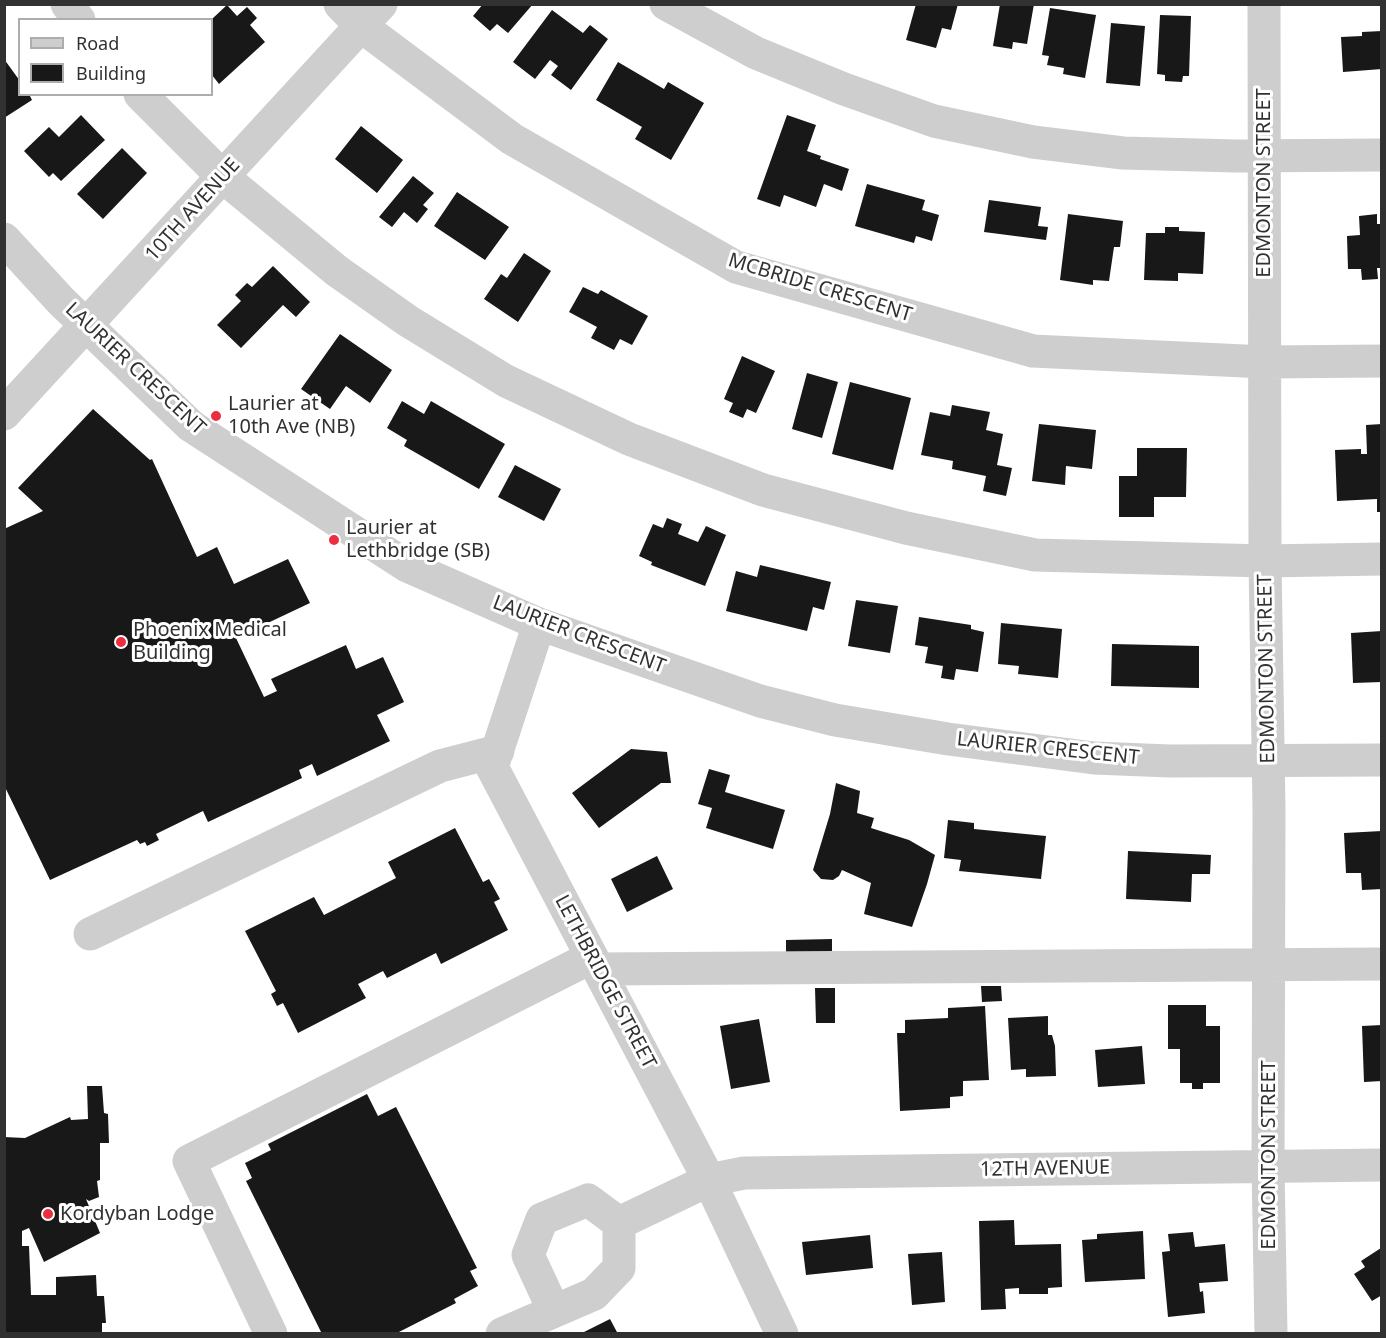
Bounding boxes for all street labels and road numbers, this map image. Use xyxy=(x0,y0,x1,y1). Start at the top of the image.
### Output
street label: EDMONTON STREET xyxy=(1252,88,1276,278)
street label: 10TH AVENUE xyxy=(141,154,245,266)
street label: MCBRIDE CRESCENT xyxy=(725,249,915,327)
street label: LAURIER CRESCENT xyxy=(60,298,210,440)
street label: EDMONTON STREET xyxy=(1253,574,1281,764)
street label: LAURIER CRESCENT xyxy=(489,591,669,679)
street label: LAURIER CRESCENT xyxy=(956,727,1140,771)
street label: LETHBRIDGE STREET xyxy=(549,891,661,1073)
street label: EDMONTON STREET xyxy=(1257,1060,1281,1250)
street label: 12TH AVENUE xyxy=(980,1156,1110,1182)

